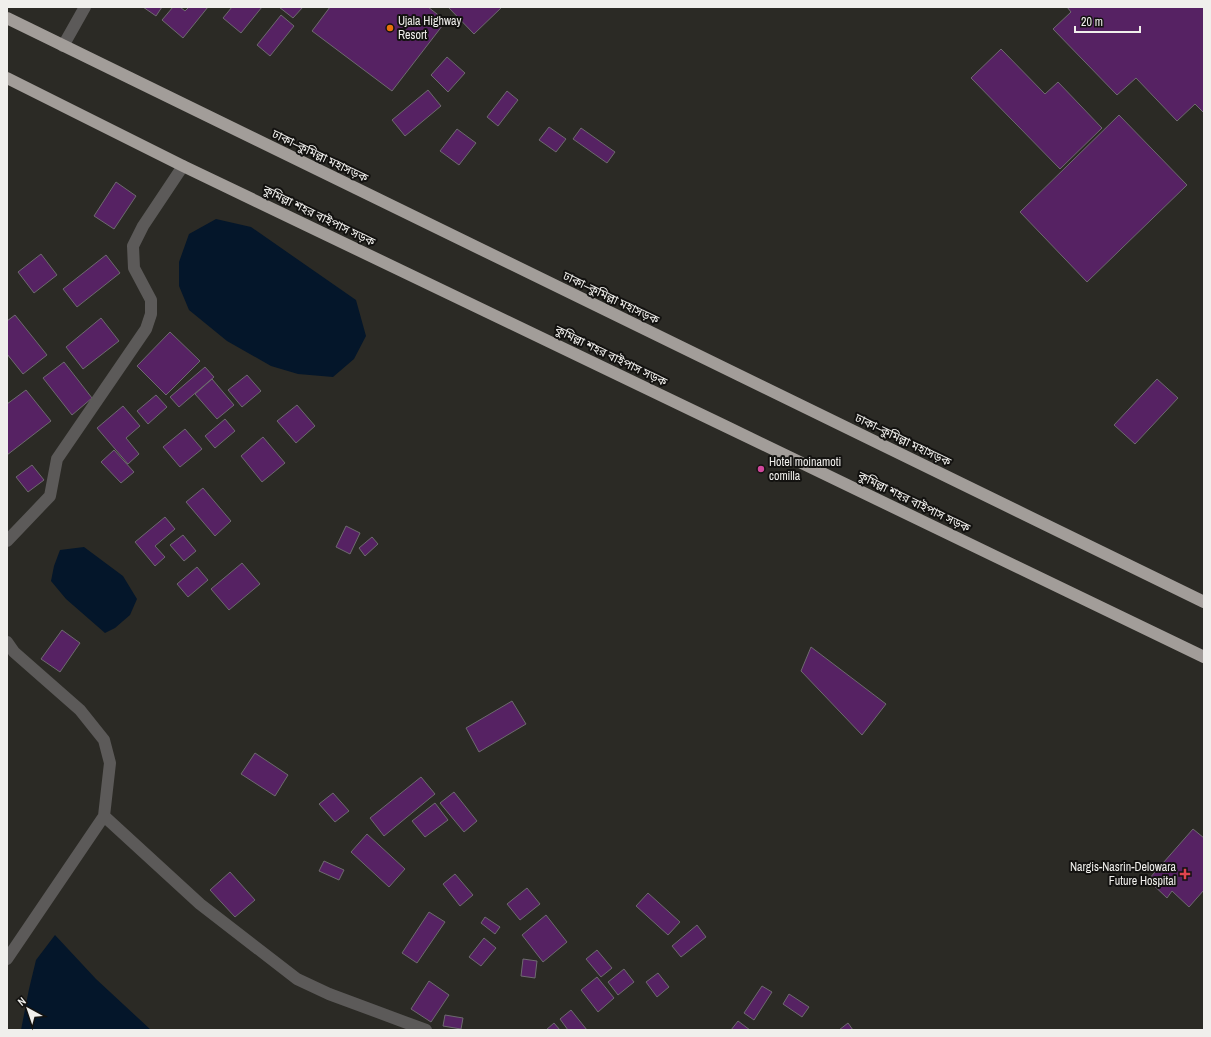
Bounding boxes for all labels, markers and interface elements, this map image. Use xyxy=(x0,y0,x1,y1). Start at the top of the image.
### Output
scale bar xyxy=(1075,8,1140,34)
place label: Ujala Highway Resort xyxy=(398,13,462,43)
text: 20 m xyxy=(1081,14,1103,30)
marker: Ujala Highway Resort xyxy=(385,23,395,33)
street label: ঢাকা–কুমিল্লা মহাসড়ক xyxy=(268,125,371,186)
street label: কুমিল্লা শহর বাইপাস সড়ক xyxy=(259,181,378,250)
street label: ঢাকা–কুমিল্লা মহাসড়ক xyxy=(559,267,662,328)
street label: কুমিল্লা শহর বাইপাস সড়ক xyxy=(551,321,670,390)
street label: ঢাকা–কুমিল্লা মহাসড়ক xyxy=(851,409,954,470)
place label: Hotel moinamoti comilla xyxy=(769,454,841,484)
marker: Hotel moinamoti comilla xyxy=(756,464,766,474)
street label: কুমিল্লা শহর বাইপাস সড়ক xyxy=(854,467,973,536)
place label: Nargis-Nasrin-Delowara Future Hospital xyxy=(1070,859,1177,889)
marker: Nargis-Nasrin-Delowara Future Hospital xyxy=(1179,868,1191,880)
north arrow xyxy=(8,989,48,1029)
text: N xyxy=(15,994,29,1009)

